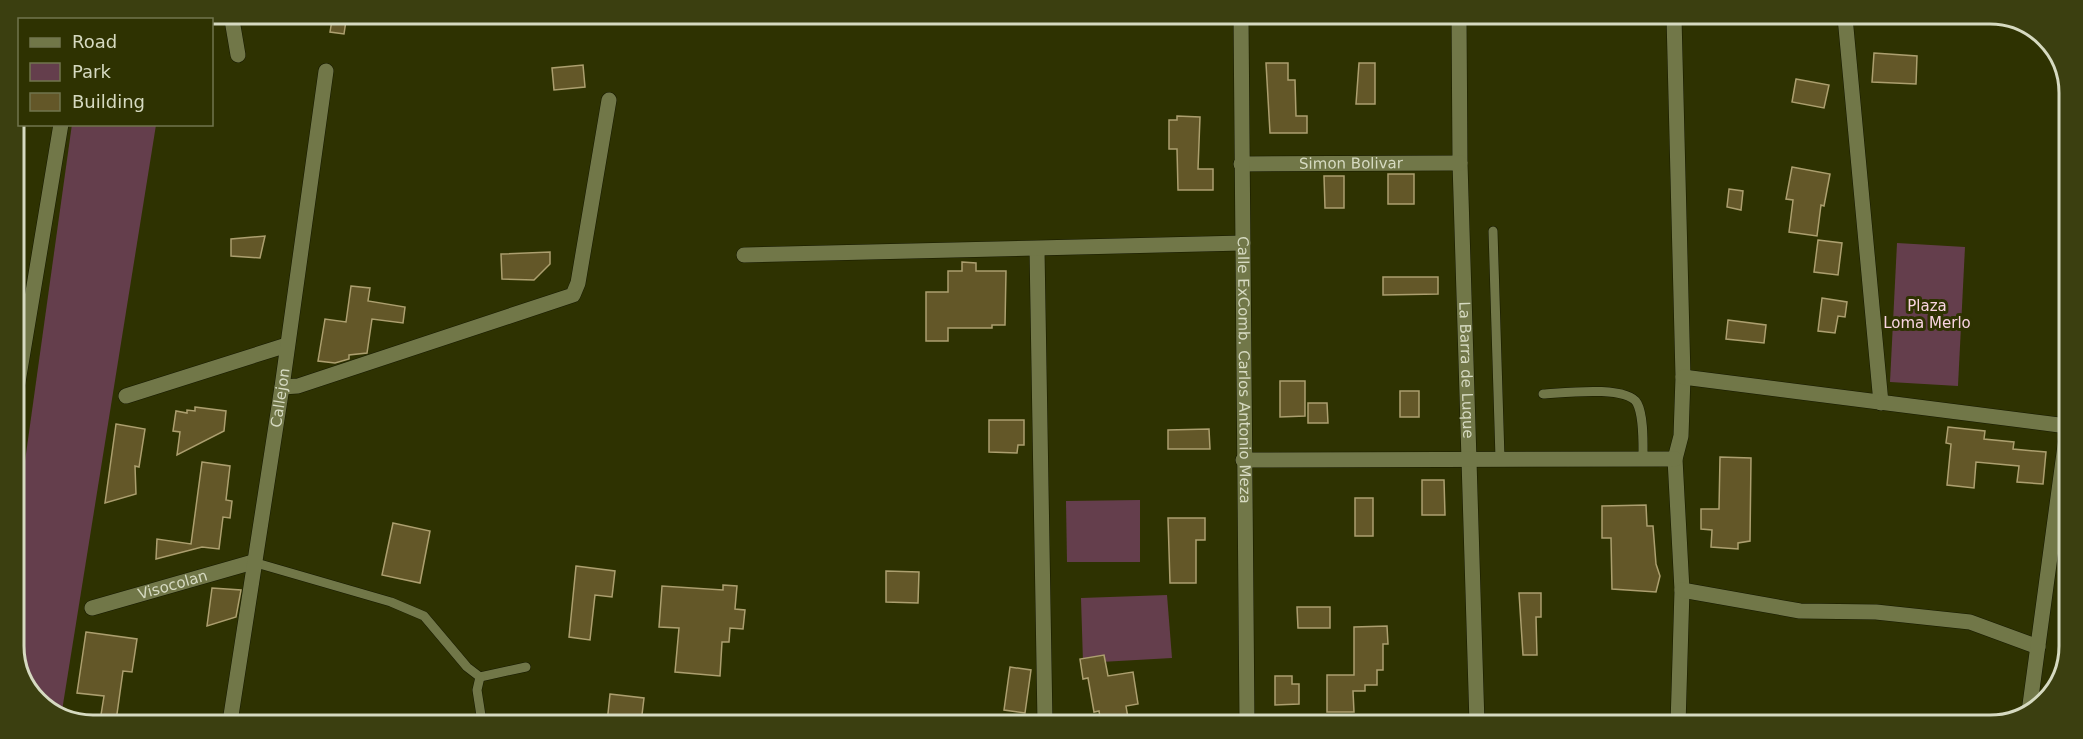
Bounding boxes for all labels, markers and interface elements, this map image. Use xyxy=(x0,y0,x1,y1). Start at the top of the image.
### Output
legend xyxy=(18,18,213,126)
text: Road xyxy=(72,31,117,52)
text: Park xyxy=(72,61,111,82)
text: Building xyxy=(72,91,145,112)
street label: Simon Bolivar xyxy=(1299,154,1404,173)
street label: Calle ExComb. Carlos Antonio Meza xyxy=(1234,236,1254,504)
park label: Plaza Loma Merlo xyxy=(1883,297,1971,332)
street label: La Barra de Luque xyxy=(1455,301,1477,439)
street label: Callejon xyxy=(267,367,294,429)
street label: Visocolan xyxy=(136,566,210,603)

